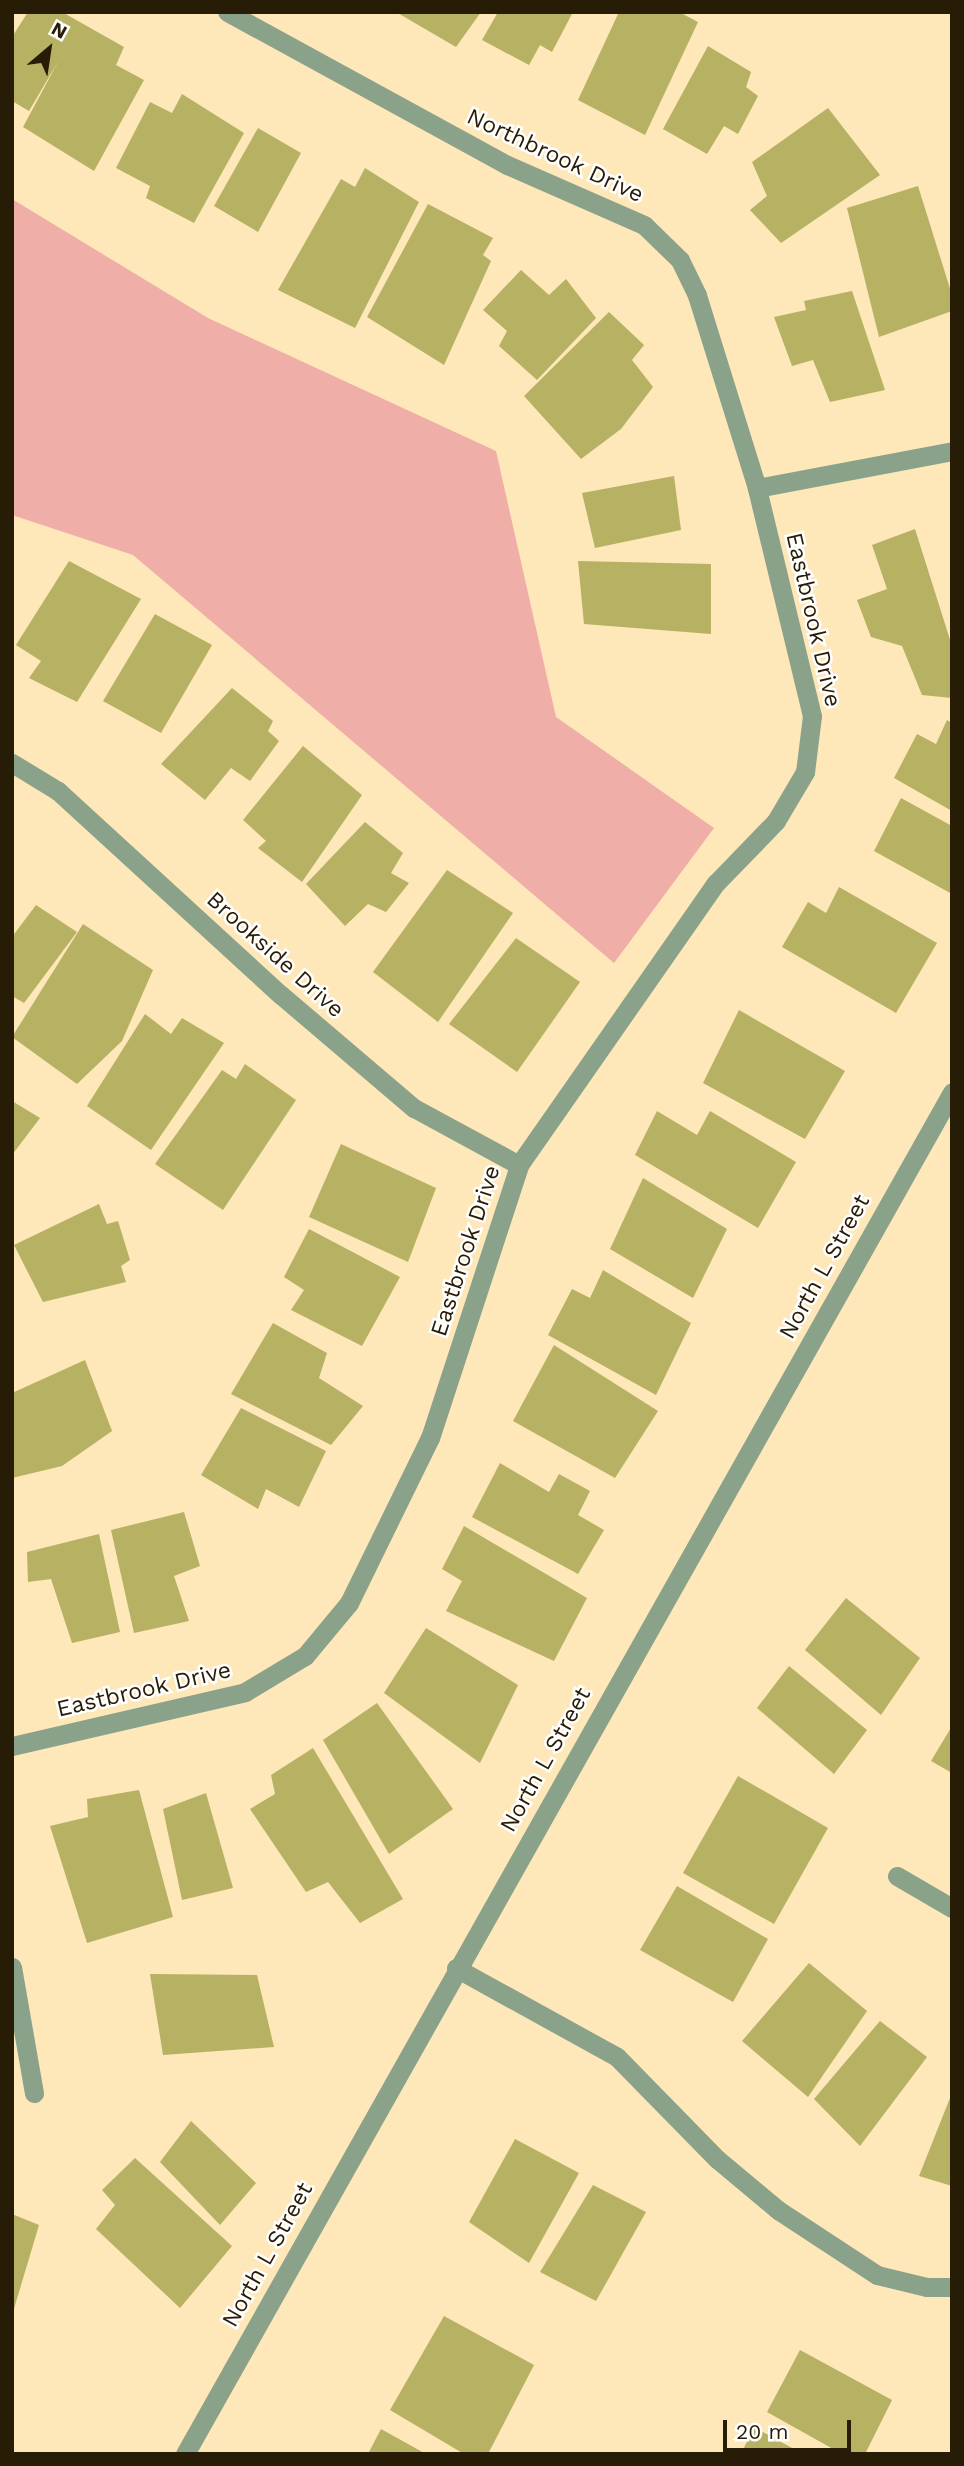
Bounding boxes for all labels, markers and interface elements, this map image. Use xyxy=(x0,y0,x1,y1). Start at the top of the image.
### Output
north arrow xyxy=(14,14,84,84)
text: N xyxy=(48,17,71,44)
street label: Northbrook Drive xyxy=(462,103,648,209)
street label: Eastbrook Drive xyxy=(779,530,847,710)
street label: Brookside Drive xyxy=(201,886,349,1024)
street label: Eastbrook Drive xyxy=(425,1162,507,1340)
street label: North L Street xyxy=(774,1190,876,1344)
street label: Eastbrook Drive xyxy=(54,1656,234,1724)
street label: North L Street xyxy=(495,1683,597,1837)
street label: North L Street xyxy=(217,2178,319,2332)
scale bar xyxy=(726,2406,854,2450)
text: 20 m xyxy=(736,2419,788,2444)

